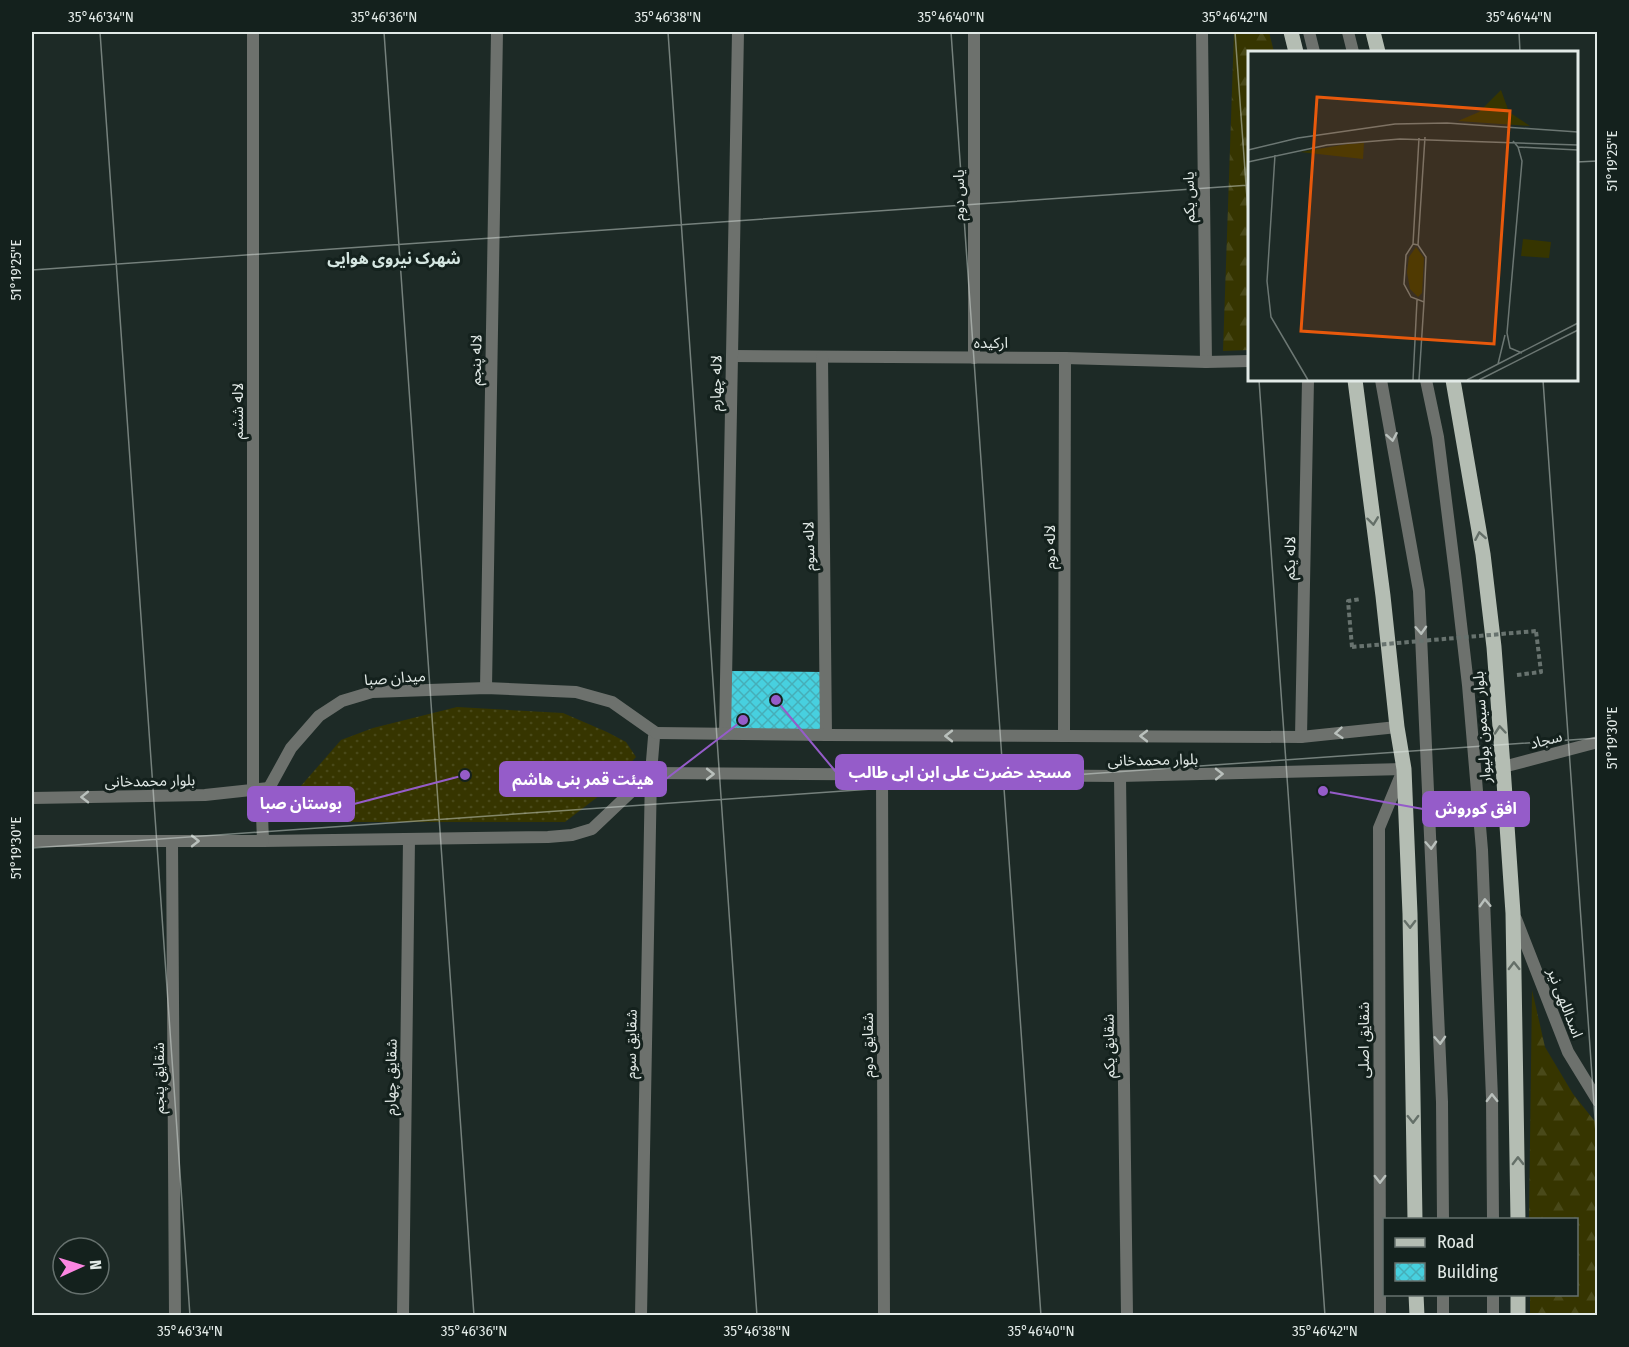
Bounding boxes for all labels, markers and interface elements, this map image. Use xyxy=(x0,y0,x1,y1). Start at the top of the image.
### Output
text: 35°46'34"N xyxy=(68,8,134,26)
text: 35°46'36"N xyxy=(351,8,417,26)
text: 35°46'38"N xyxy=(635,8,701,26)
text: 35°46'40"N xyxy=(917,8,985,26)
text: 35°46'42"N xyxy=(1202,8,1268,26)
text: 35°46'44"N xyxy=(1486,8,1552,26)
inset map xyxy=(1248,51,1578,381)
text: 51°19'25"E xyxy=(1603,131,1621,191)
street label: یاس دوم xyxy=(950,169,970,221)
street label: یاس یکم xyxy=(1180,171,1200,223)
text: 51°19'25"E xyxy=(7,240,25,300)
district label: شهرک نیروی هوایی xyxy=(327,249,461,268)
street label: لاله پنجم xyxy=(467,334,487,386)
street label: ارکیده xyxy=(974,334,1008,352)
street label: لاله چهارم xyxy=(707,355,727,411)
street label: لاله ششم xyxy=(229,383,249,439)
one-way arrow xyxy=(1385,432,1397,442)
one-way arrow xyxy=(1367,516,1379,525)
street label: لاله سوم xyxy=(800,521,820,571)
street label: لاله دوم xyxy=(1041,525,1061,569)
one-way arrow xyxy=(1474,531,1486,540)
street label: لاله یکم xyxy=(1281,536,1301,580)
one-way arrow xyxy=(1415,625,1428,634)
street label: میدان صبا xyxy=(364,667,426,689)
street label: بلوار سیمون بولیوار xyxy=(1469,671,1495,784)
text: 51°19'30"E xyxy=(1603,707,1621,769)
one-way arrow xyxy=(1494,725,1507,734)
one-way arrow xyxy=(1334,726,1344,739)
street label: سجاد xyxy=(1528,727,1564,753)
one-way arrow xyxy=(945,730,954,742)
one-way arrow xyxy=(1140,730,1149,742)
street label: بلوار محمدخانی xyxy=(1108,750,1198,770)
callout: مسجد حضرت علی ابن ابی طالب xyxy=(836,755,1083,789)
callout: هیئت قمر بنی هاشم xyxy=(500,762,666,796)
text: مسجد حضرت علی ابن ابی طالب xyxy=(848,763,1072,782)
one-way arrow xyxy=(1215,767,1224,780)
one-way arrow xyxy=(705,768,714,780)
text: هیئت قمر بنی هاشم xyxy=(512,770,654,792)
street label: بلوار محمدخانی xyxy=(105,771,195,791)
callout: بوستان صبا xyxy=(248,787,354,821)
one-way arrow xyxy=(80,791,89,803)
callout: افق کوروش xyxy=(1423,792,1529,826)
text: بوستان صبا xyxy=(260,794,342,813)
text: افق کوروش xyxy=(1435,799,1517,819)
text: 51°19'30"E xyxy=(7,817,25,879)
one-way arrow xyxy=(190,835,199,847)
one-way arrow xyxy=(1424,841,1437,850)
one-way arrow xyxy=(1478,899,1491,908)
one-way arrow xyxy=(1404,919,1416,928)
one-way arrow xyxy=(1508,962,1521,971)
street label: اسداللهی نیر xyxy=(1543,965,1586,1040)
street label: شقایق اصلی xyxy=(1355,1002,1374,1078)
street label: شقایق سوم xyxy=(621,1009,643,1079)
street label: شقایق دوم xyxy=(859,1012,879,1077)
street label: شقایق یکم xyxy=(1099,1013,1121,1078)
one-way arrow xyxy=(1433,1036,1446,1045)
street label: شقایق چهارم xyxy=(381,1038,403,1116)
street label: شقایق پنجم xyxy=(150,1042,170,1114)
one-way arrow xyxy=(1486,1094,1498,1103)
one-way arrow xyxy=(1407,1114,1420,1123)
one-way arrow xyxy=(1512,1157,1524,1166)
one-way arrow xyxy=(1374,1175,1386,1184)
legend xyxy=(1383,1218,1578,1296)
text: Road xyxy=(1437,1231,1474,1253)
north arrow xyxy=(51,1236,111,1296)
text: N xyxy=(86,1260,105,1270)
text: Building xyxy=(1437,1261,1498,1283)
text: 35°46'34"N xyxy=(157,1322,223,1340)
text: 35°46'36"N xyxy=(441,1322,507,1340)
text: 35°46'38"N xyxy=(724,1322,790,1340)
text: 35°46'40"N xyxy=(1007,1322,1075,1340)
text: 35°46'42"N xyxy=(1292,1322,1358,1340)

